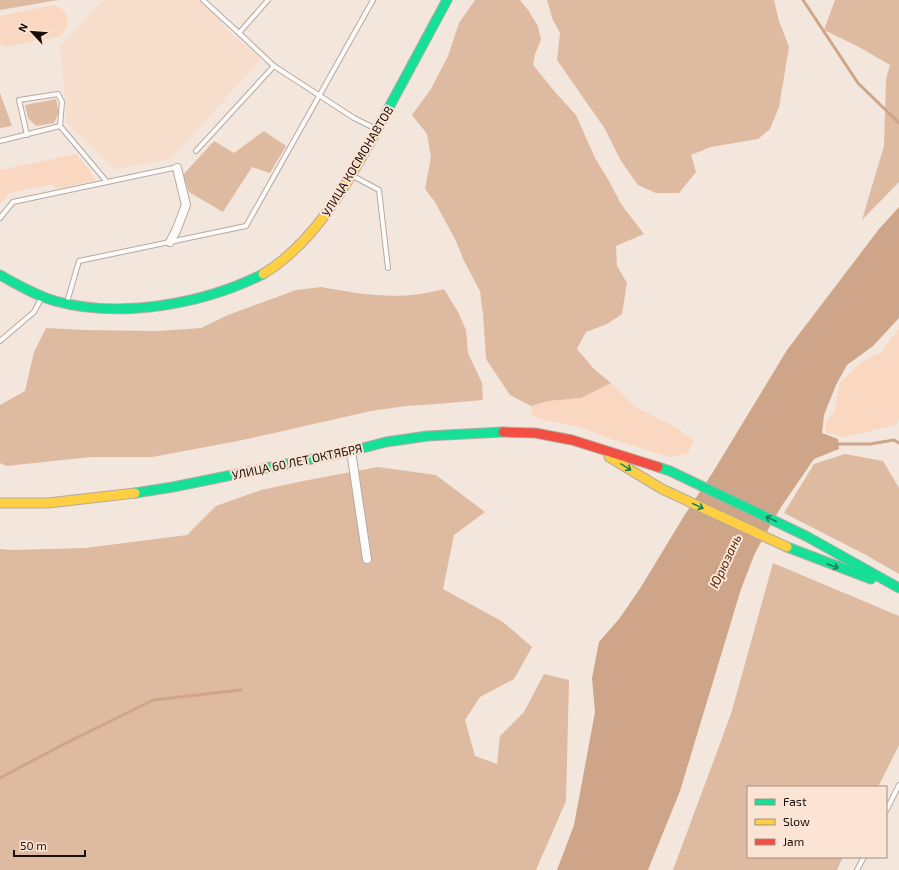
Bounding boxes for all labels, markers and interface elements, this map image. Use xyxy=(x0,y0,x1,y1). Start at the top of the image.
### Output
north arrow xyxy=(12,12,52,52)
text: N xyxy=(15,21,30,34)
street label: УЛИЦА КОСМОНАВТОВ xyxy=(318,103,396,219)
street label: УЛИЦА 60 ЛЕТ ОКТЯБРЯ xyxy=(231,440,363,482)
one-way arrow xyxy=(620,464,632,472)
one-way arrow xyxy=(691,503,703,510)
one-way arrow xyxy=(765,515,777,522)
water label: Юрюзань xyxy=(706,531,744,591)
one-way arrow xyxy=(827,562,839,570)
legend xyxy=(747,786,887,858)
text: Fast xyxy=(783,794,807,808)
text: Slow xyxy=(783,814,810,828)
scale bar xyxy=(14,832,85,858)
text: Jam xyxy=(783,834,804,848)
text: 50 m xyxy=(20,838,47,852)

